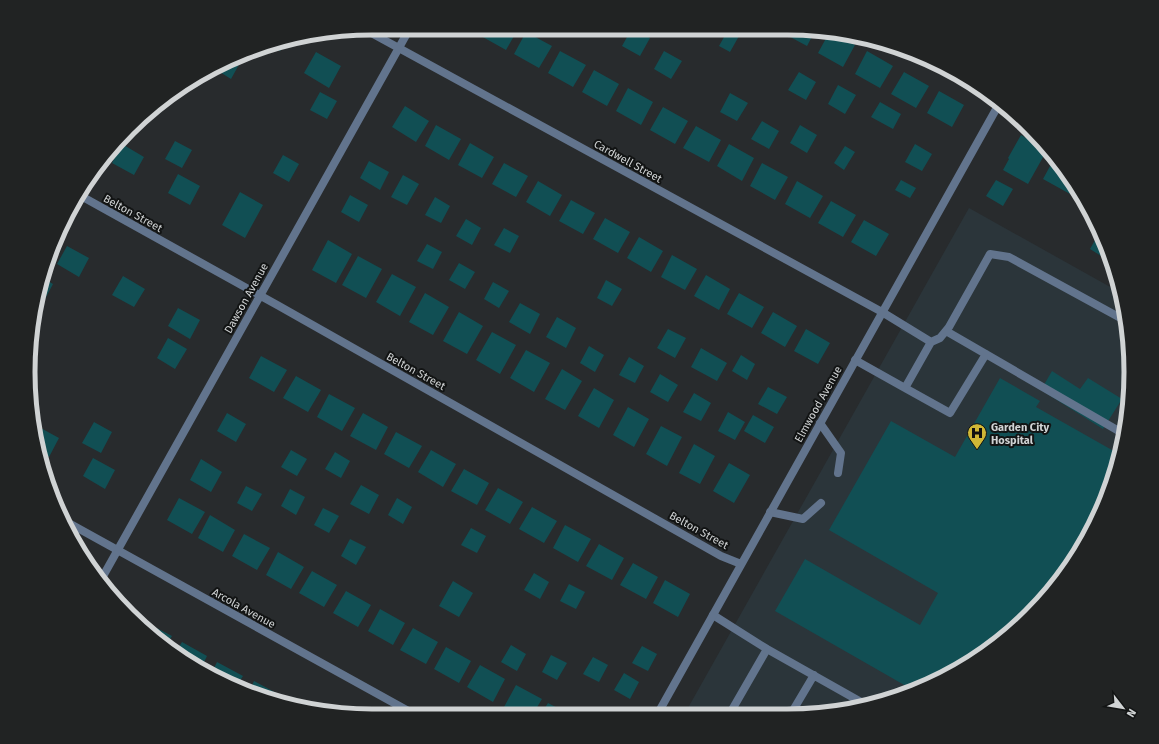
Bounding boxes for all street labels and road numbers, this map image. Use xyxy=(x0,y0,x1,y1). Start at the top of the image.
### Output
street label: Cardwell Street xyxy=(592,137,664,185)
street label: Belton Street xyxy=(101,192,165,235)
street label: Dawson Avenue xyxy=(222,261,271,336)
street label: Belton Street xyxy=(384,350,448,393)
street label: Elmwood Avenue xyxy=(792,364,845,445)
street label: Belton Street xyxy=(667,509,731,552)
street label: Arcola Avenue xyxy=(210,586,278,631)

